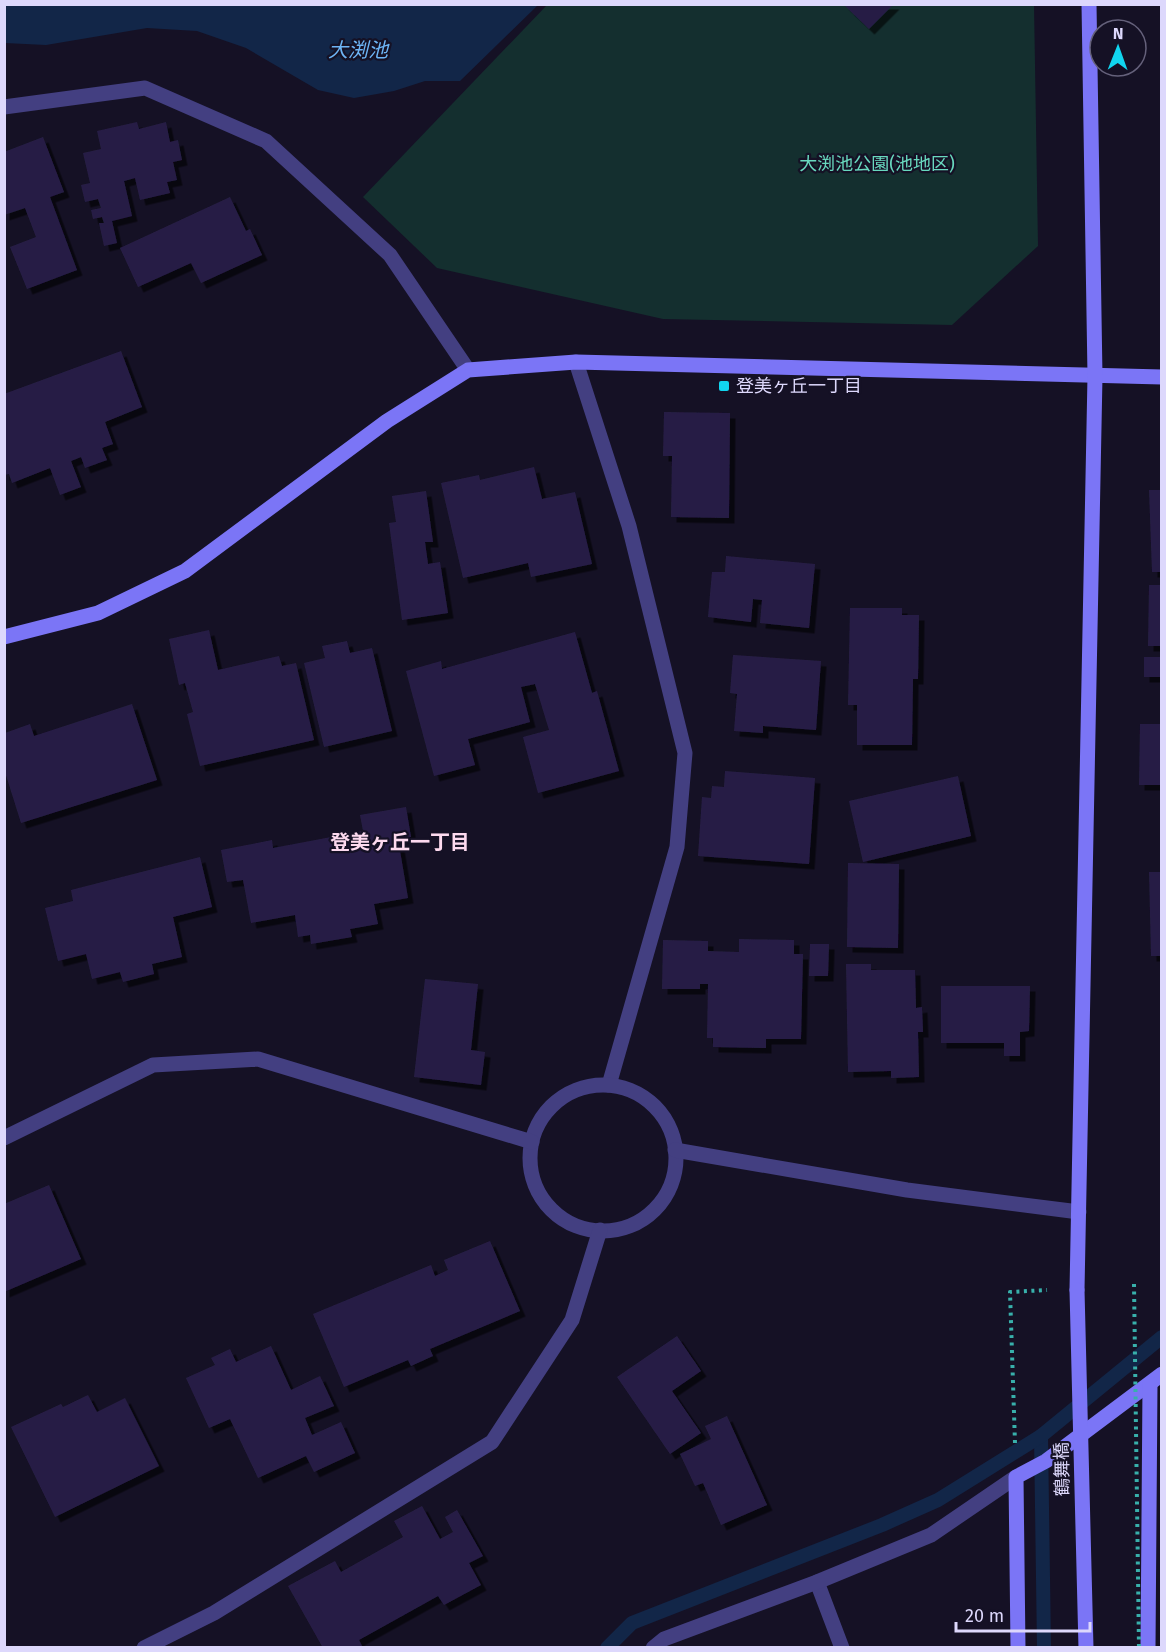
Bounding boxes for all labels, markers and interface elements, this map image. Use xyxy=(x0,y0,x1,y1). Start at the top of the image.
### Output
north arrow xyxy=(1088,18,1148,78)
text: N xyxy=(1113,24,1124,43)
water label: 大渕池 xyxy=(328,38,390,62)
park label: 大渕池公園(池地区) xyxy=(799,153,955,175)
place label: 登美ヶ丘一丁目 xyxy=(736,375,862,397)
marker: 登美ヶ丘一丁目 xyxy=(717,379,731,393)
district label: 登美ヶ丘一丁目 xyxy=(330,830,470,854)
street label: 鶴舞橋 xyxy=(1051,1442,1073,1496)
scale bar xyxy=(956,1595,1090,1633)
text: 20 m xyxy=(965,1605,1004,1627)

